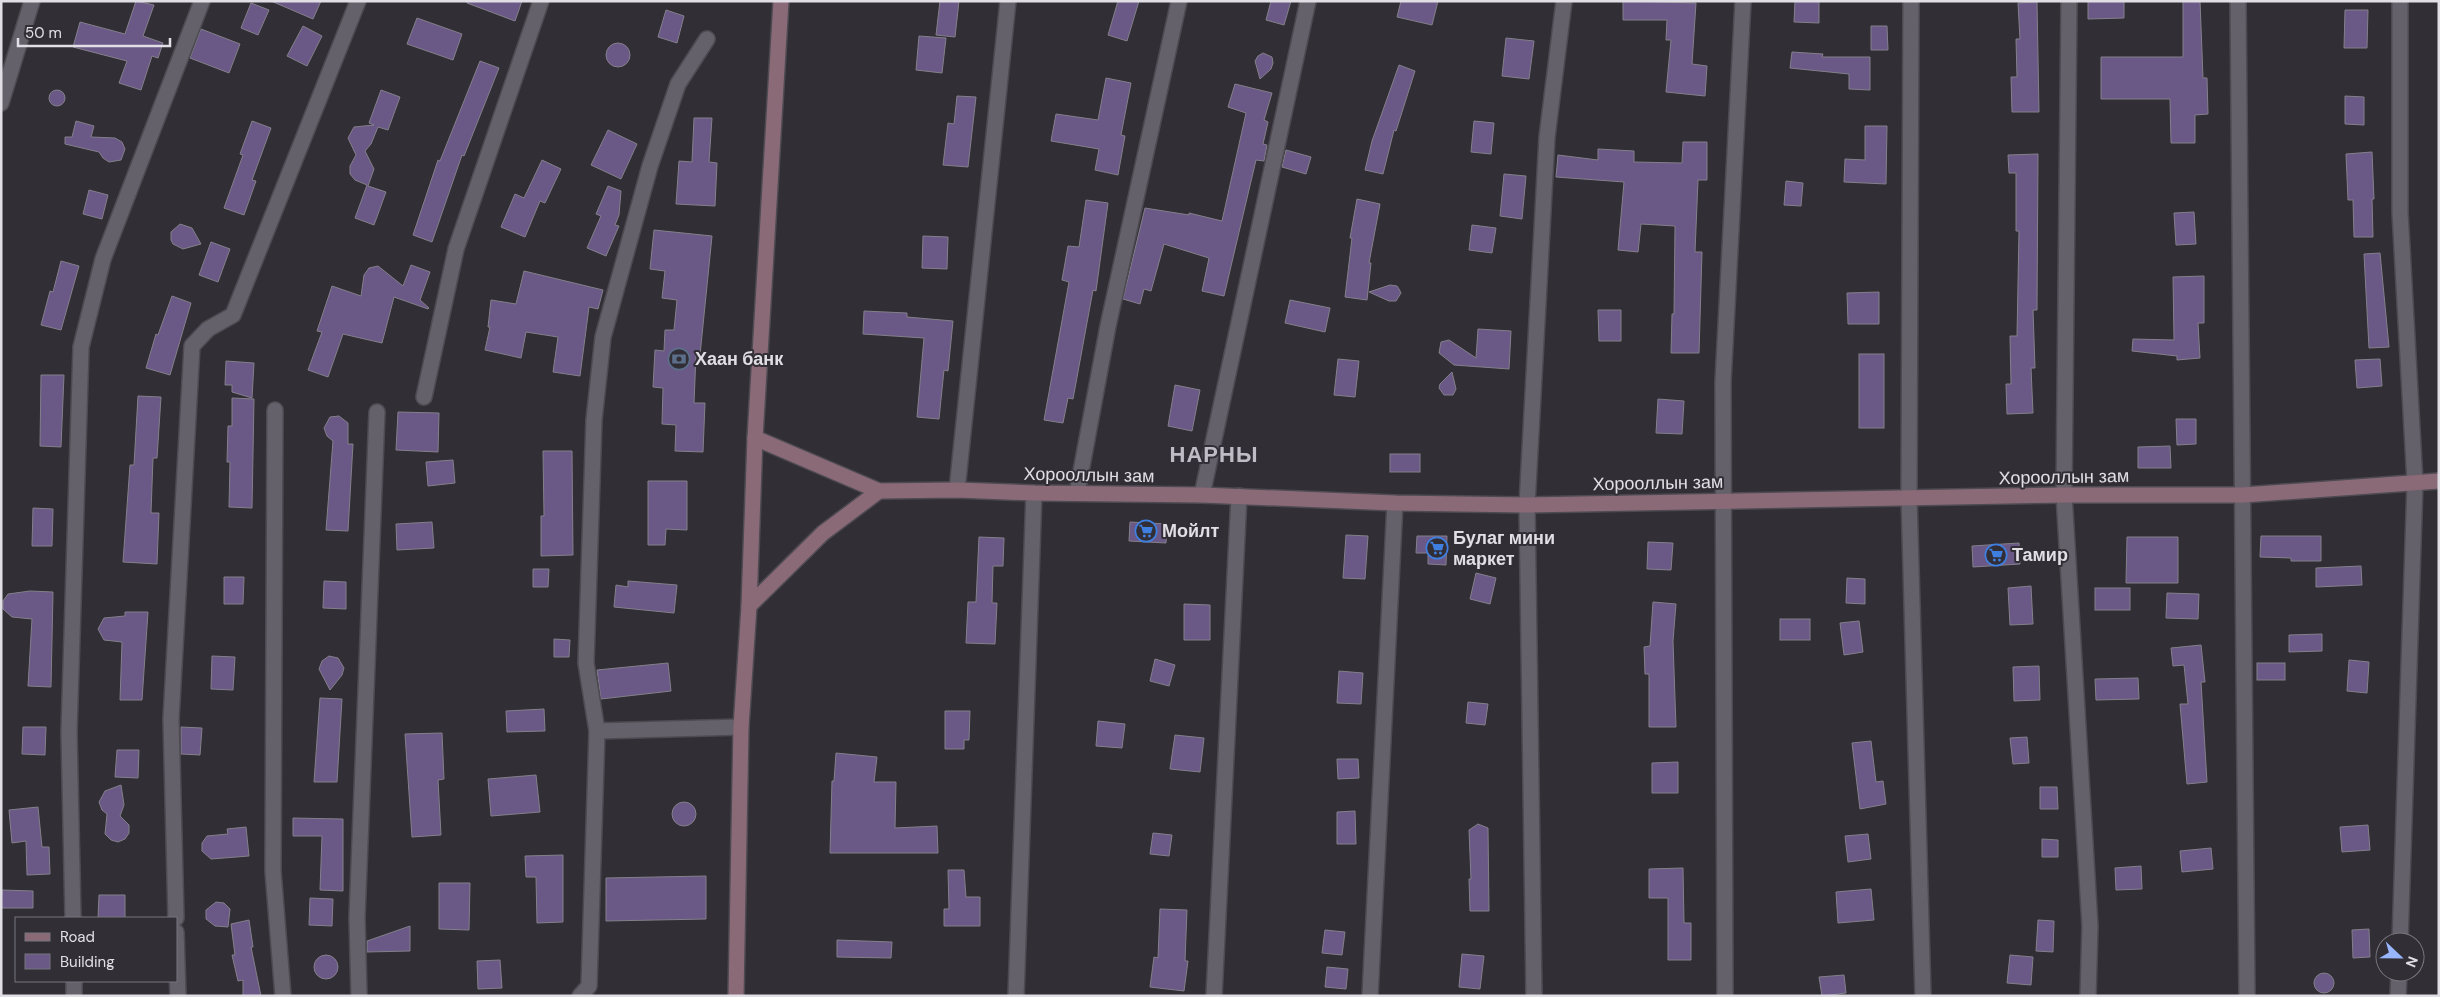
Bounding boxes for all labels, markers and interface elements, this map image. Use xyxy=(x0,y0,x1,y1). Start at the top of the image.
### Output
scale bar xyxy=(18,15,170,47)
text: 50 m xyxy=(25,23,62,43)
bank icon: Хаан банк xyxy=(667,347,691,371)
place label: Хаан банк xyxy=(695,347,784,371)
district label: НАРНЫ xyxy=(1170,440,1258,469)
street label: Хорооллын зам xyxy=(1023,462,1155,488)
street label: Хорооллын зам xyxy=(1998,464,2130,490)
street label: Хорооллын зам xyxy=(1592,470,1724,496)
supermarket icon: Мойлт xyxy=(1134,519,1158,543)
place label: Мойлт xyxy=(1162,519,1219,543)
place label: Булаг мини маркет xyxy=(1453,526,1555,571)
supermarket icon: Булаг мини маркет xyxy=(1425,536,1449,560)
supermarket icon: Тамир xyxy=(1984,543,2008,567)
place label: Тамир xyxy=(2012,543,2068,567)
legend xyxy=(15,917,178,982)
text: Road xyxy=(60,927,95,947)
north arrow xyxy=(2375,932,2425,982)
text: Building xyxy=(60,952,115,972)
text: N xyxy=(2402,954,2422,970)

